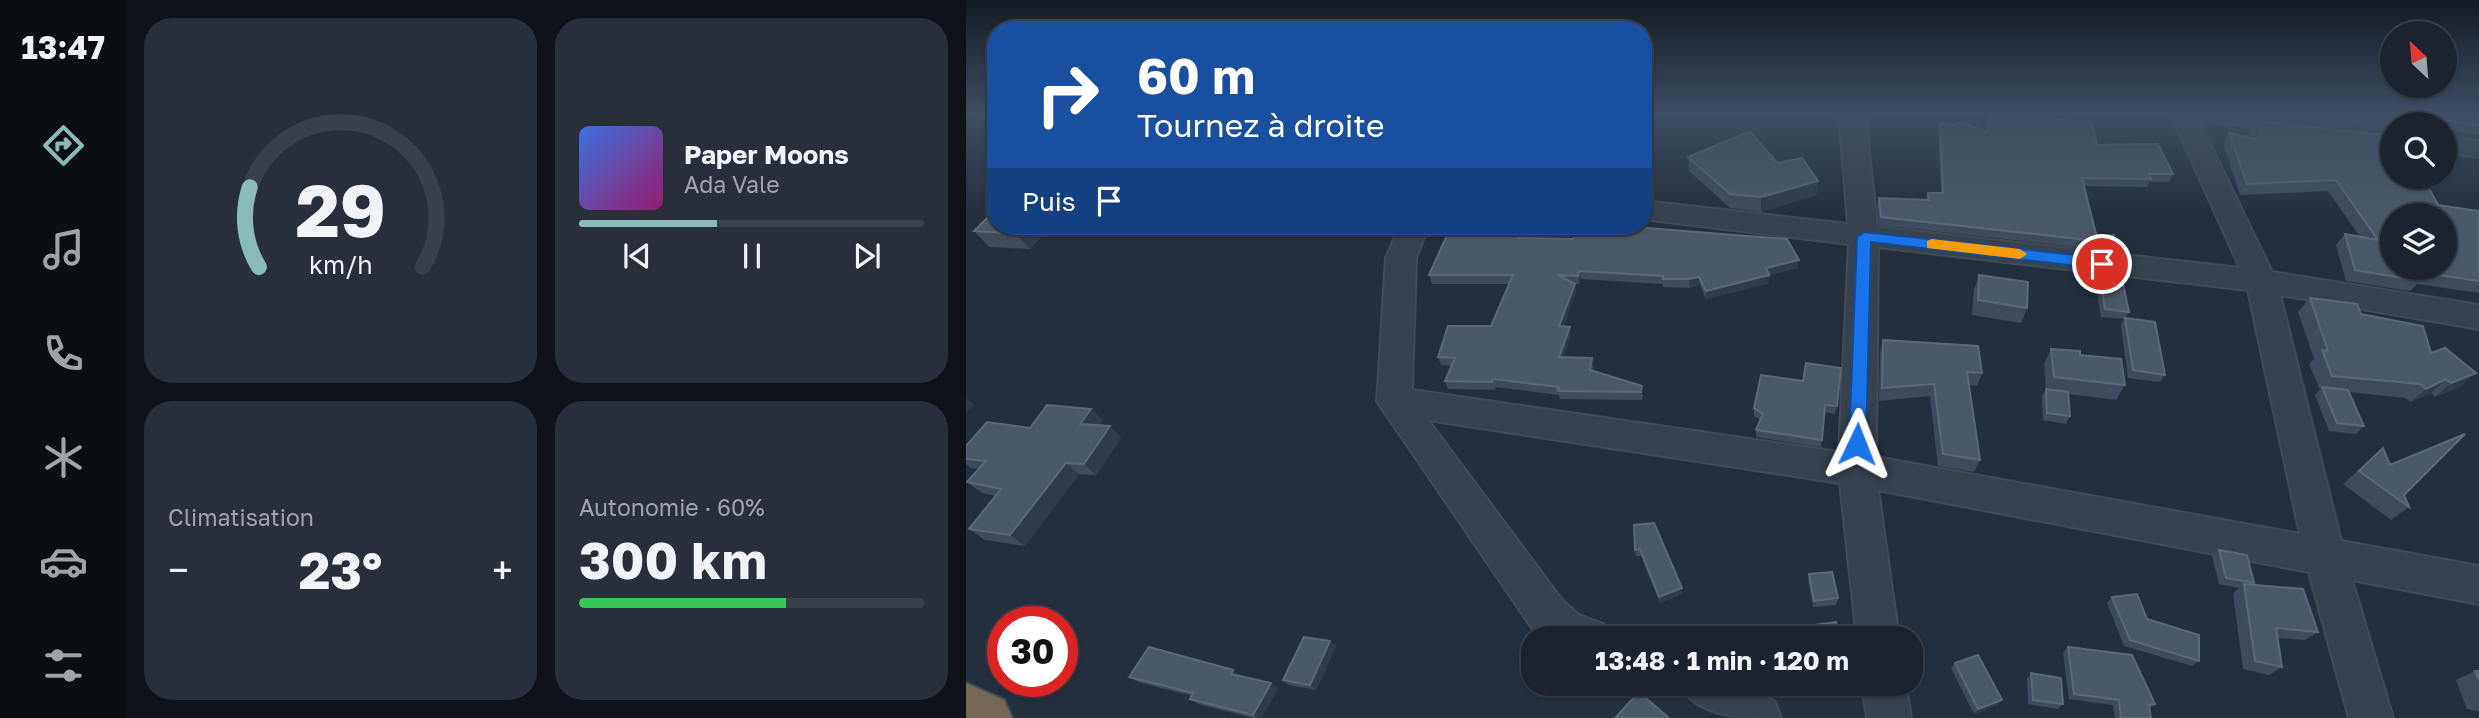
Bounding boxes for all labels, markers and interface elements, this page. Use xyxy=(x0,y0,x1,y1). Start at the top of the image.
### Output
north arrow xyxy=(2380,21,2457,98)
map controls xyxy=(2380,21,2457,280)
text: 13:47 xyxy=(21,28,105,66)
text: 60 m xyxy=(1137,46,1255,105)
icon: right xyxy=(1022,49,1113,140)
text: Tournez à droite xyxy=(1137,106,1385,144)
button: search xyxy=(2380,112,2457,189)
icon: directions xyxy=(39,121,88,170)
text: Paper Moons xyxy=(684,139,849,170)
text: 29 xyxy=(295,166,386,253)
text: Ada Vale xyxy=(684,170,780,198)
icon: arrive xyxy=(1090,182,1128,220)
text: Puis xyxy=(1022,186,1076,217)
button: layers xyxy=(2380,203,2457,280)
icon: music xyxy=(39,225,88,274)
pin xyxy=(2072,234,2132,294)
icon: previous xyxy=(618,237,656,275)
icon: pause xyxy=(733,237,771,275)
icon: next xyxy=(848,237,886,275)
icon: arrive xyxy=(2083,245,2121,283)
text: km/h xyxy=(309,249,372,280)
icon: phone xyxy=(39,329,88,378)
position arrow xyxy=(1820,407,1894,481)
icon: climate xyxy=(39,433,88,482)
text: Autonomie · 60% xyxy=(579,493,765,521)
text: Climatisation xyxy=(168,503,314,531)
text: 300 km xyxy=(579,528,767,590)
icon: car xyxy=(39,537,88,586)
text: 23° xyxy=(299,538,382,600)
text: − xyxy=(168,547,189,592)
text: + xyxy=(492,547,513,592)
speed limit sign: 30 xyxy=(987,606,1078,697)
icon: filters xyxy=(39,641,88,690)
text: 13:48 · 1 min · 120 m xyxy=(1595,645,1849,676)

